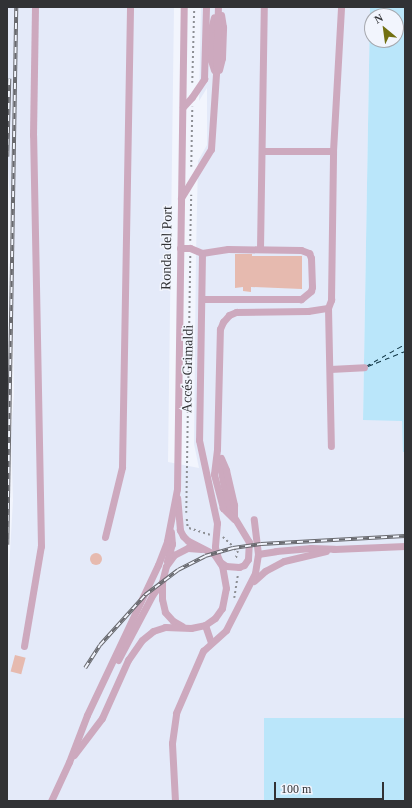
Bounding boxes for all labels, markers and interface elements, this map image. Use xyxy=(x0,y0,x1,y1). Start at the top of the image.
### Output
north arrow xyxy=(364,8,404,48)
text: N xyxy=(372,11,385,26)
street label: Ronda del Port xyxy=(158,206,176,290)
street label: Accés Grimaldi xyxy=(179,325,197,413)
scale bar xyxy=(276,774,386,800)
text: 100 m xyxy=(281,782,311,796)

